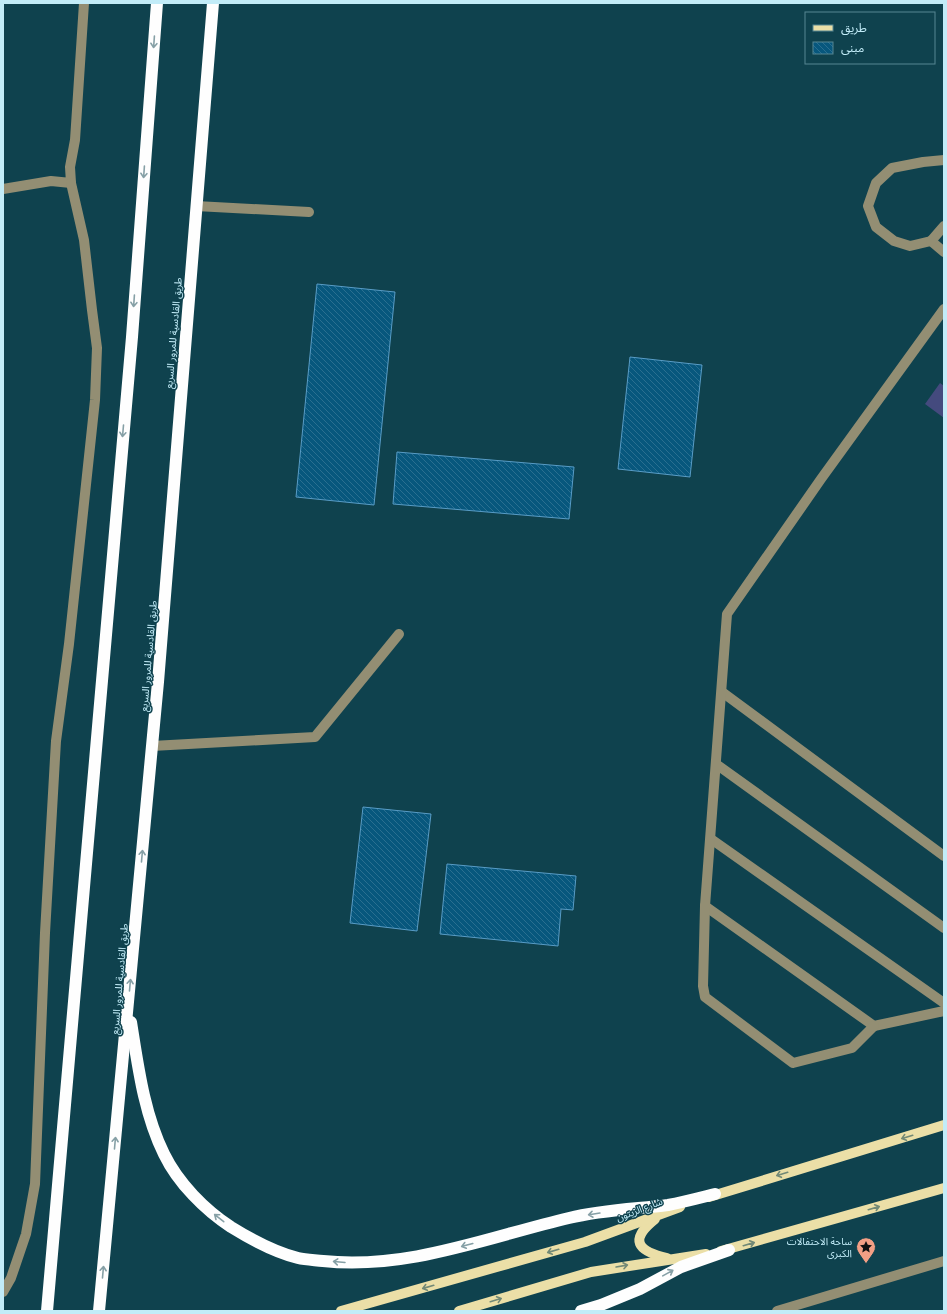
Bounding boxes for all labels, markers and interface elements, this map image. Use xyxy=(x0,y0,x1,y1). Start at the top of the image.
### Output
legend xyxy=(805,12,935,64)
text: طريق xyxy=(841,21,867,36)
one-way arrow xyxy=(150,35,157,48)
text: مبنى xyxy=(841,41,864,55)
one-way arrow xyxy=(141,165,148,178)
street label: طريق القادسية للمرور السريع xyxy=(162,277,186,389)
one-way arrow xyxy=(131,294,138,307)
one-way arrow xyxy=(120,424,127,437)
street label: طريق القادسية للمرور السريع xyxy=(137,600,161,712)
one-way arrow xyxy=(138,850,146,863)
street label: طريق القادسية للمرور السريع xyxy=(108,923,132,1035)
one-way arrow xyxy=(126,979,134,992)
one-way arrow xyxy=(900,1134,913,1141)
one-way arrow xyxy=(111,1137,119,1150)
one-way arrow xyxy=(776,1171,789,1178)
street label: شارع الزيتون xyxy=(614,1195,665,1225)
one-way arrow xyxy=(868,1204,881,1211)
one-way arrow xyxy=(587,1210,600,1218)
one-way arrow xyxy=(214,1214,225,1223)
place label: ساحة الاحتفالات الكبرى xyxy=(787,1235,852,1260)
place icon: ساحة الاحتفالات الكبرى xyxy=(855,1236,877,1264)
one-way arrow xyxy=(743,1240,756,1247)
one-way arrow xyxy=(461,1241,474,1249)
one-way arrow xyxy=(547,1248,560,1255)
one-way arrow xyxy=(333,1259,346,1266)
one-way arrow xyxy=(615,1262,628,1270)
one-way arrow xyxy=(99,1266,106,1279)
one-way arrow xyxy=(662,1269,674,1277)
one-way arrow xyxy=(422,1283,435,1291)
one-way arrow xyxy=(489,1296,502,1303)

